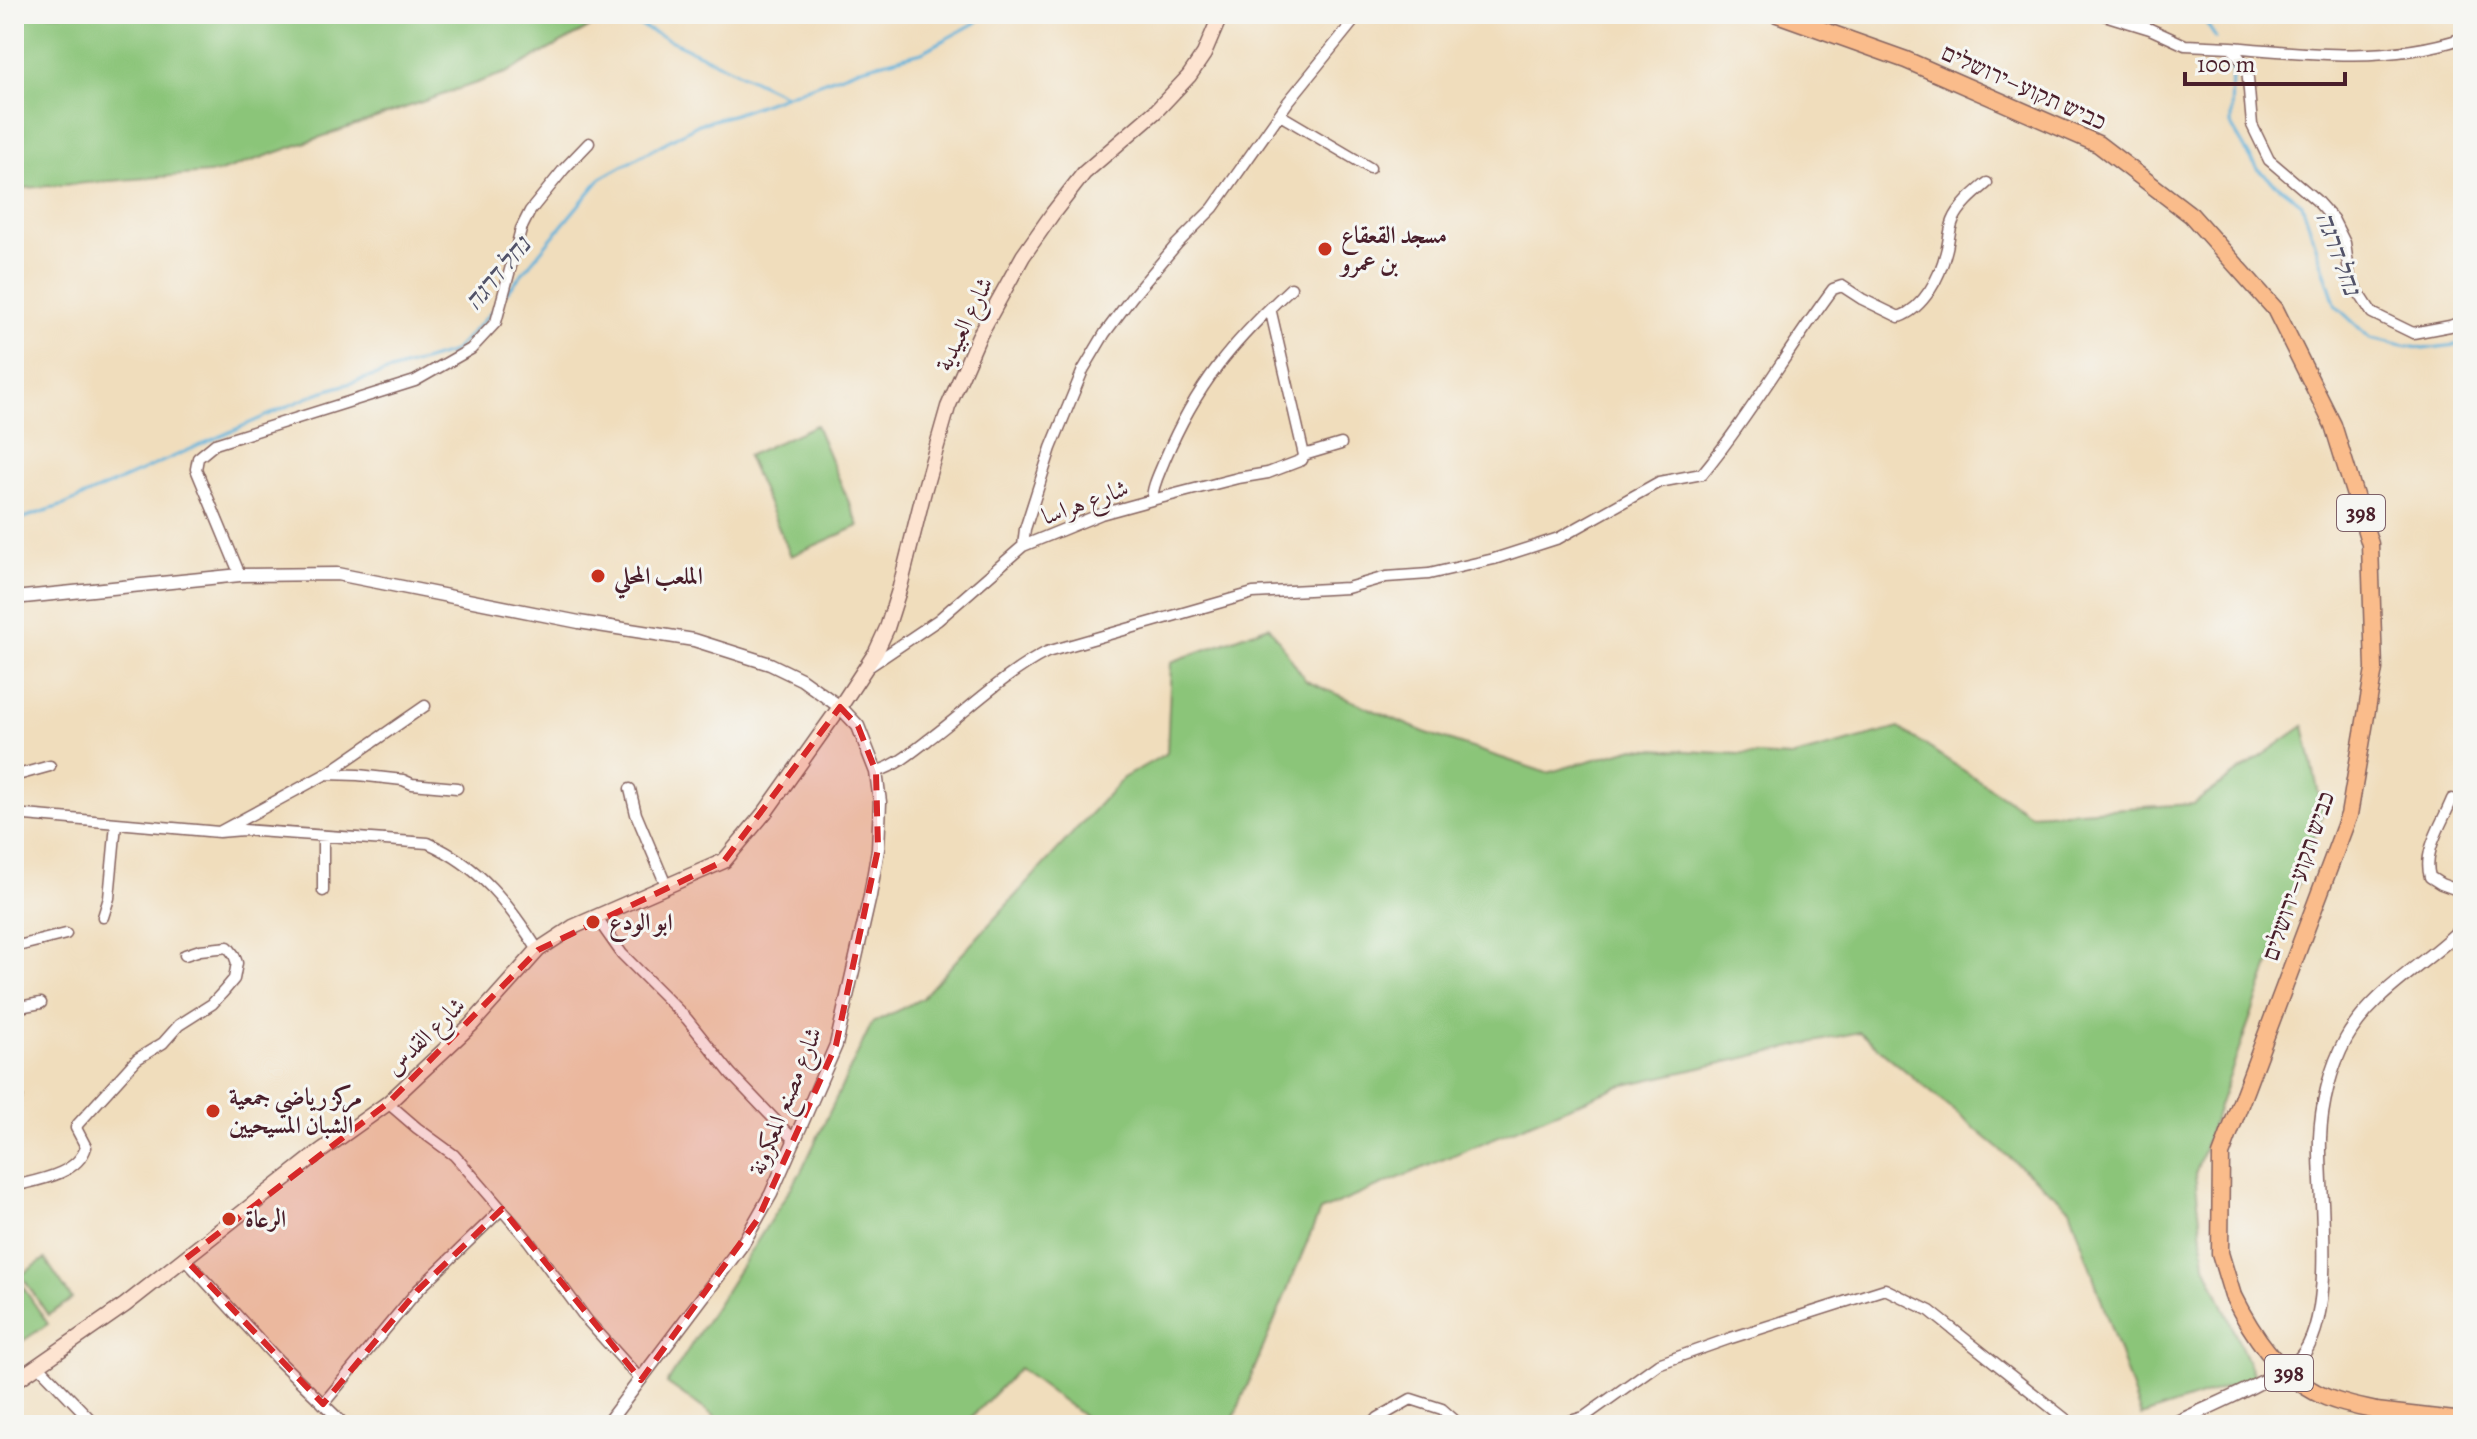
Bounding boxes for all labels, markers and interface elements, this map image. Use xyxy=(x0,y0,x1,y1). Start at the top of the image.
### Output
street label: כביש תקוע–ירושלים xyxy=(1937,36,2111,138)
scale bar xyxy=(2185,36,2345,86)
text: 100 m xyxy=(2197,48,2256,80)
water label: נחל דרגה xyxy=(2307,207,2370,302)
place label: مسجد القعقاع بن عمرو xyxy=(1338,219,1447,279)
water label: נחל דרגה xyxy=(456,227,540,317)
marker: مسجد القعقاع بن عمرو xyxy=(1316,240,1334,258)
street label: شارع العبيدية xyxy=(927,271,1004,378)
street label: شارع هراسا xyxy=(1037,472,1134,536)
road number: 398 xyxy=(2337,495,2385,531)
place label: الملعب المحلي xyxy=(613,560,703,599)
marker: الملعب المحلي xyxy=(589,567,607,585)
street label: כביש תקוע–ירושלים xyxy=(2254,787,2342,965)
place label: ابو الودع xyxy=(609,906,673,942)
marker: ابو الودع xyxy=(584,913,602,931)
street label: شارع القدس xyxy=(378,990,475,1085)
street label: شارع مصنع المعكرونة xyxy=(741,1022,835,1182)
place label: مركز رياضي جمعية الشبان المسيحيين xyxy=(229,1081,362,1141)
marker: مركز رياضي جمعية الشبان المسيحيين xyxy=(204,1102,222,1120)
place label: الرعاة xyxy=(245,1203,286,1235)
marker: الرعاة xyxy=(220,1210,238,1228)
road number: 398 xyxy=(2265,1355,2313,1391)

